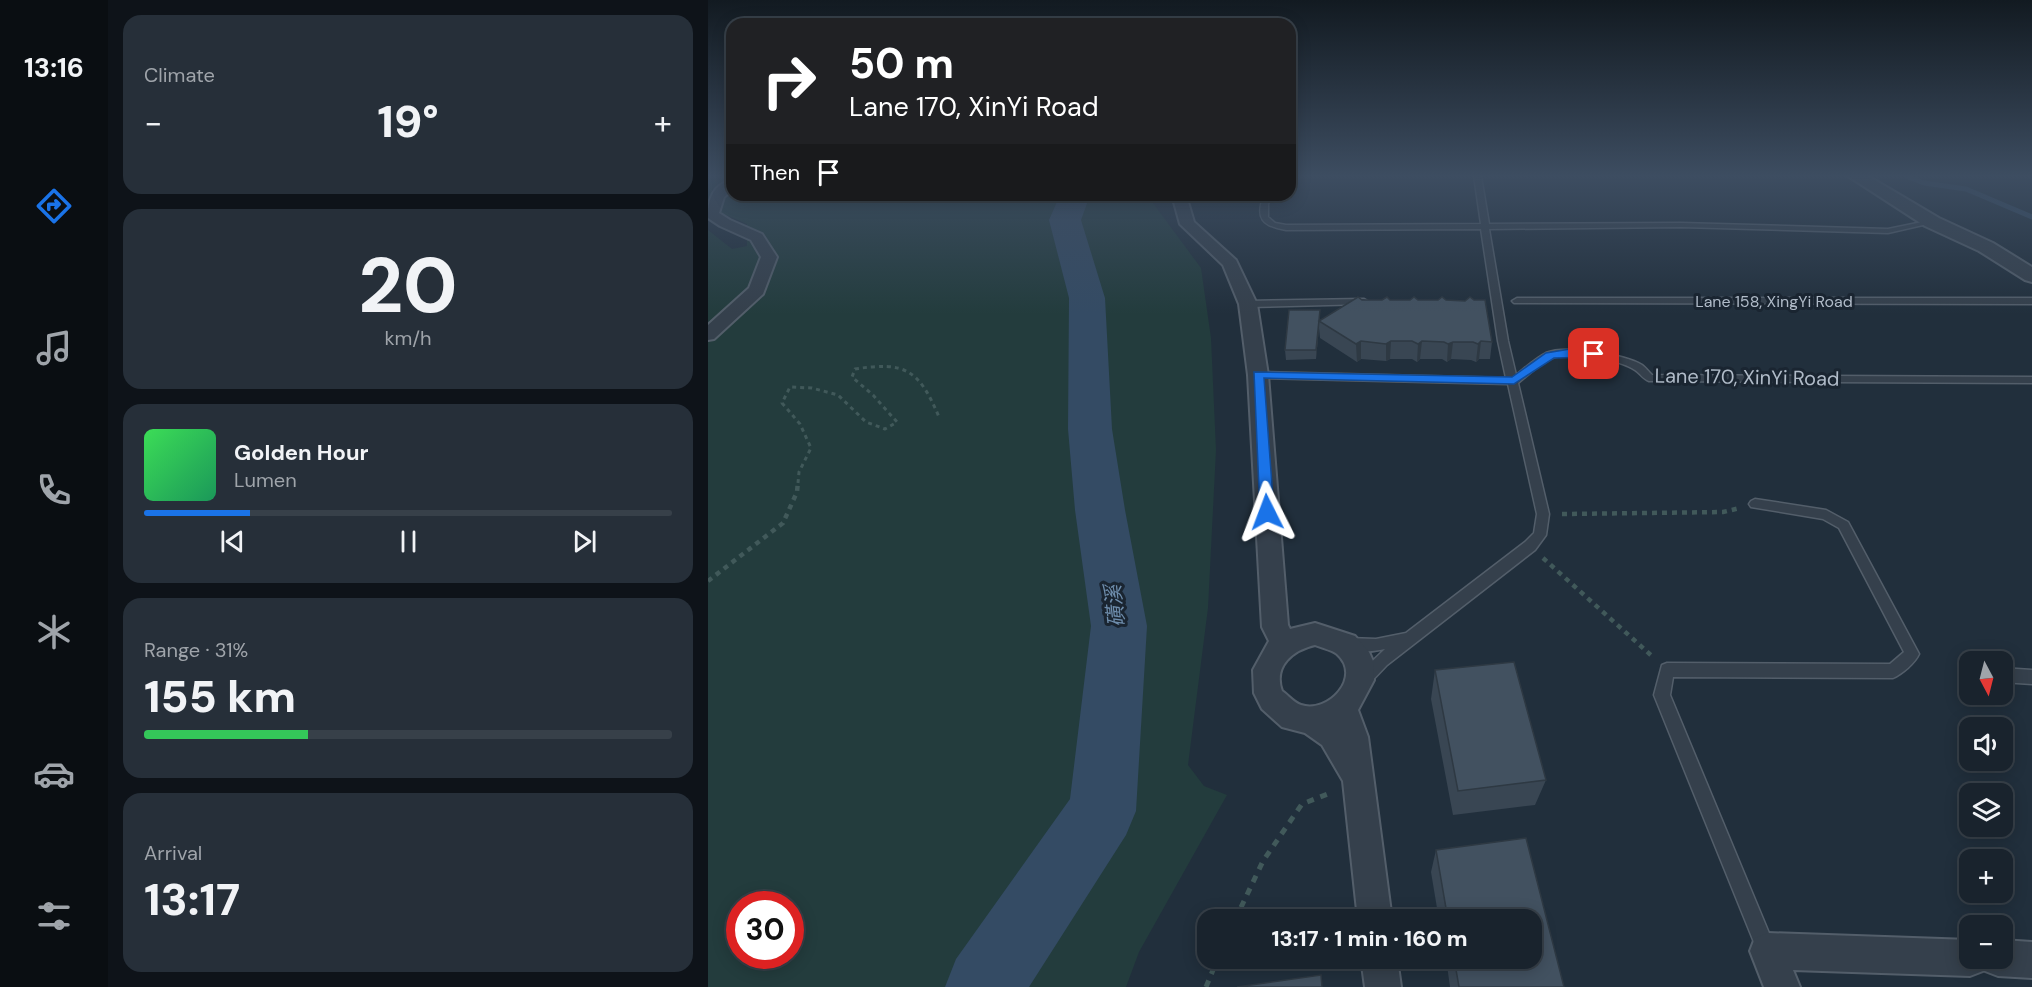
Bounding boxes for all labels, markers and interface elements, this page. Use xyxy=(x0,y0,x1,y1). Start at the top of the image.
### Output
text: 50 m xyxy=(849,36,954,91)
icon: right xyxy=(750,42,828,120)
text: 13:16 xyxy=(24,50,84,85)
text: Climate xyxy=(144,62,215,88)
text: Lane 170, XinYi Road xyxy=(849,89,1099,124)
text: 19° xyxy=(377,92,439,151)
text: − xyxy=(144,101,162,144)
text: + xyxy=(654,101,672,144)
icon: arrive xyxy=(812,156,845,189)
text: Then xyxy=(750,158,800,187)
icon: directions xyxy=(33,185,75,227)
text: 20 xyxy=(358,235,458,336)
street label: Lane 158, XingYi Road xyxy=(1695,291,1853,312)
text: km/h xyxy=(384,325,432,351)
icon: music xyxy=(33,327,75,369)
pin xyxy=(1568,328,1619,379)
icon: arrive xyxy=(1577,337,1610,370)
street label: Lane 170, XinYi Road xyxy=(1654,362,1840,392)
text: Golden Hour xyxy=(234,438,369,467)
text: Lumen xyxy=(234,467,297,493)
icon: phone xyxy=(33,469,75,511)
position arrow xyxy=(1235,480,1299,544)
icon: previous xyxy=(216,525,249,558)
icon: pause xyxy=(392,525,425,558)
icon: next xyxy=(568,525,601,558)
water label: 磺溪 xyxy=(1099,581,1131,628)
icon: climate xyxy=(33,611,75,653)
text: Range · 31% xyxy=(144,637,248,663)
north arrow xyxy=(1959,651,2013,705)
map controls xyxy=(1959,651,2013,969)
text: 155 km xyxy=(144,667,296,726)
button: sound xyxy=(1959,717,2013,771)
icon: car xyxy=(33,753,75,795)
button: layers xyxy=(1959,783,2013,837)
text: Arrival xyxy=(144,840,202,866)
button: + xyxy=(1959,849,2013,903)
text: 13:17 xyxy=(144,870,240,929)
speed limit sign: 30 xyxy=(726,891,804,969)
icon: filters xyxy=(33,895,75,937)
button: − xyxy=(1959,915,2013,969)
text: 13:17 · 1 min · 160 m xyxy=(1271,924,1468,953)

